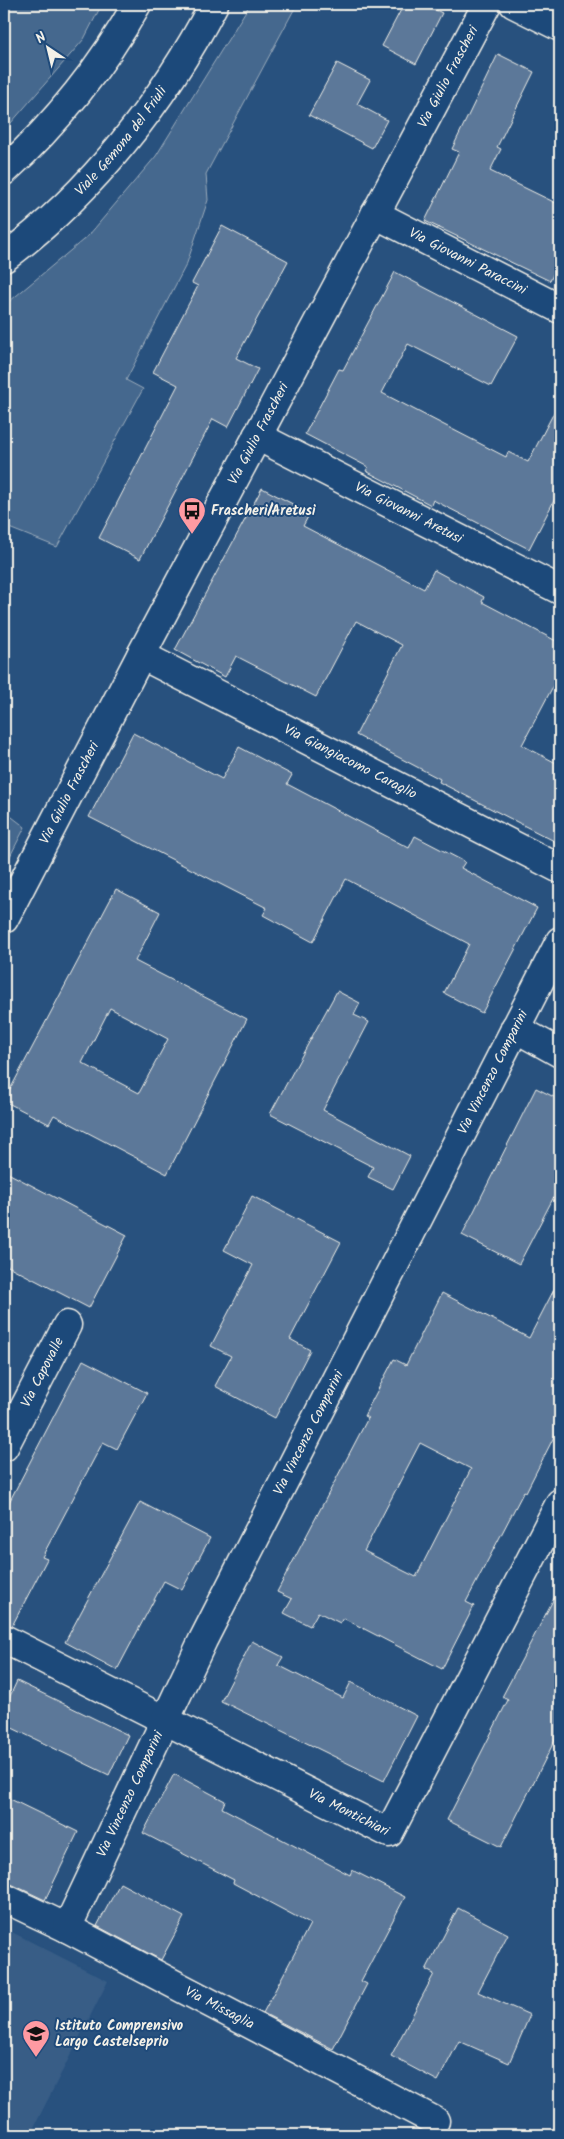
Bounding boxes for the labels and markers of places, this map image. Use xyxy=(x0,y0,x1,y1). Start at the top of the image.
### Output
bus stop icon: Frascheri/Aretusi xyxy=(177,496,207,535)
place label: Frascheri/Aretusi xyxy=(211,500,316,522)
place label: Istituto Comprensivo Largo Castelseprio xyxy=(55,2015,184,2053)
school or university icon: Istituto Comprensivo Largo Castelseprio xyxy=(21,2019,51,2058)

